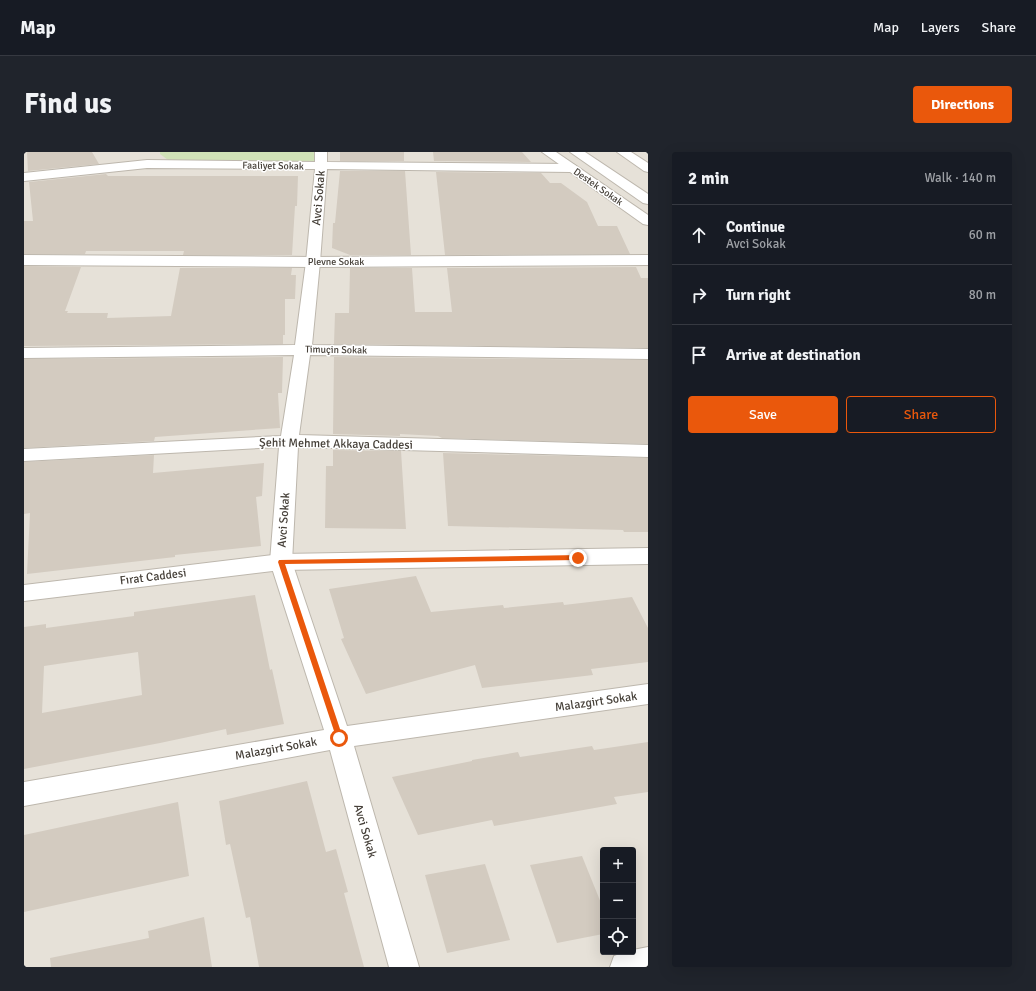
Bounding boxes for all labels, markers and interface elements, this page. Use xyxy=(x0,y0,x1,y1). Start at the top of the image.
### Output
text: Map xyxy=(20,16,56,40)
text: Map xyxy=(873,19,899,36)
text: Layers xyxy=(921,19,960,36)
text: Share xyxy=(982,19,1016,36)
button: Directions xyxy=(913,86,1012,123)
text: Find us xyxy=(24,87,112,121)
street label: Faaliyet Sokak xyxy=(242,159,304,173)
street label: Destek Sokak xyxy=(571,166,625,208)
text: 2 min xyxy=(688,168,729,189)
street label: Avci Sokak xyxy=(309,170,329,226)
text: Walk · 140 m xyxy=(925,170,996,186)
text: Continue xyxy=(726,218,785,236)
icon: ahead xyxy=(688,224,710,246)
text: 60 m xyxy=(969,227,996,243)
text: Avci Sokak xyxy=(726,236,786,252)
street label: Plevne Sokak xyxy=(308,256,364,268)
icon: right xyxy=(688,284,710,306)
text: Turn right xyxy=(726,286,791,304)
text: 80 m xyxy=(969,287,996,303)
street label: Timuçin Sokak xyxy=(305,343,367,357)
icon: arrive xyxy=(688,344,710,366)
text: Arrive at destination xyxy=(726,346,861,364)
button: Save xyxy=(688,396,838,433)
button: Share xyxy=(846,396,996,433)
street label: Şehit Mehmet Akkaya Caddesi xyxy=(259,435,413,453)
street label: Avci Sokak xyxy=(275,492,293,548)
route end xyxy=(569,549,587,567)
street label: Fırat Caddesi xyxy=(119,565,187,589)
street label: Malazgirt Sokak xyxy=(554,689,638,715)
route start xyxy=(330,729,348,747)
street label: Malazgirt Sokak xyxy=(234,734,318,764)
street label: Avci Sokak xyxy=(350,802,380,860)
map controls xyxy=(600,847,636,955)
button: + xyxy=(600,847,636,883)
button: − xyxy=(600,883,636,919)
button: locate xyxy=(600,919,636,955)

